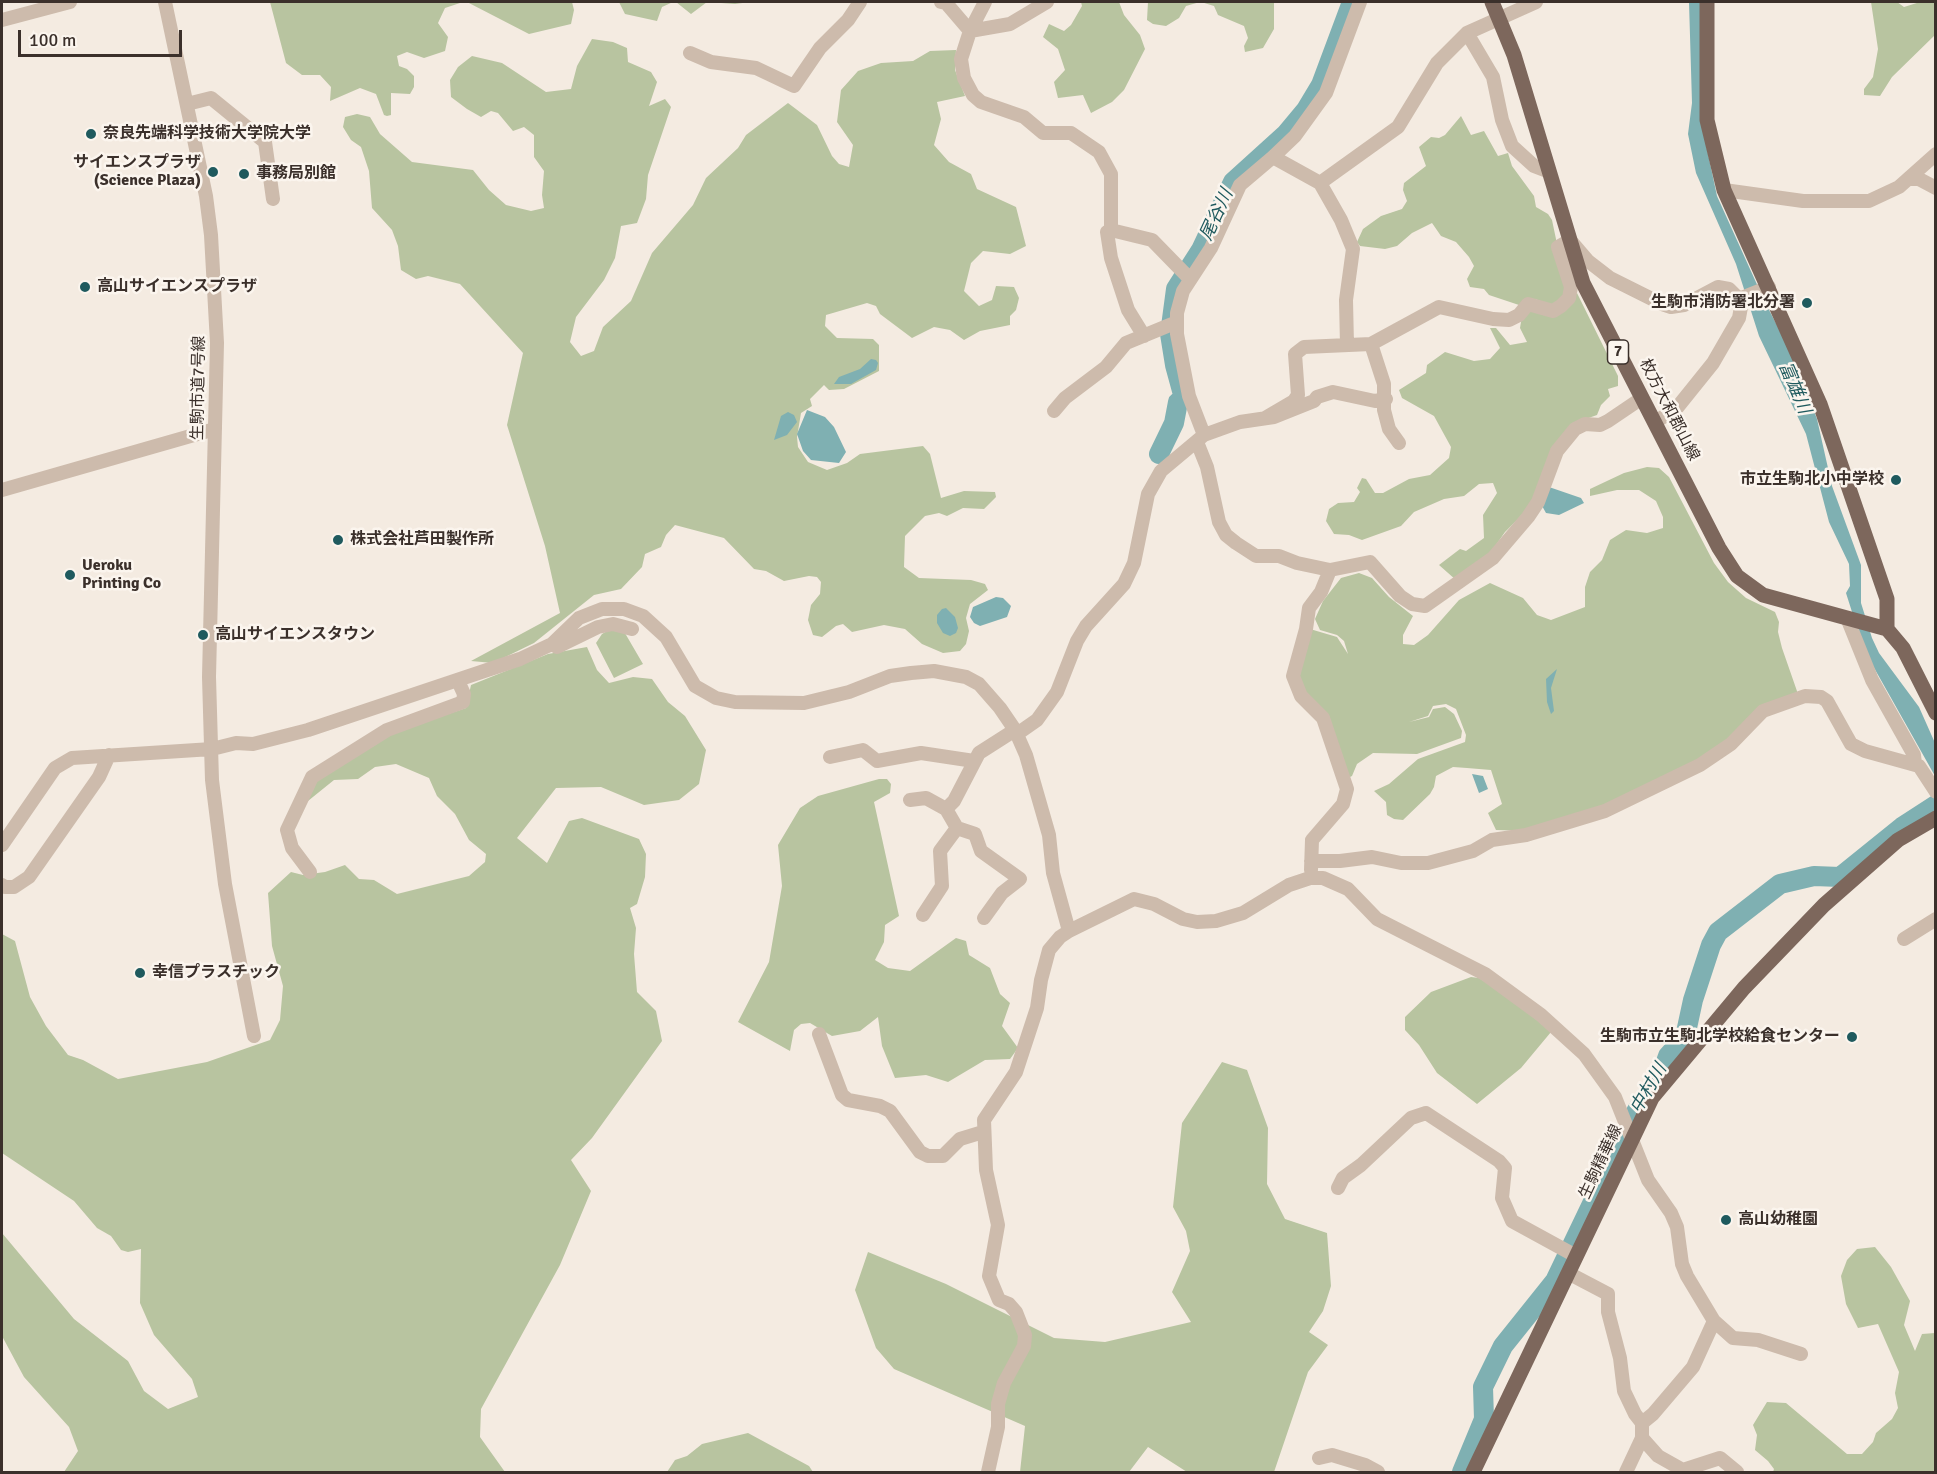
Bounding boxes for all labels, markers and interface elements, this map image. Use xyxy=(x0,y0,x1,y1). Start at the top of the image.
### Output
scale bar xyxy=(21,18,184,56)
text: 100 m xyxy=(29,29,76,51)
place label: 奈良先端科学技術大学院大学 xyxy=(103,124,311,144)
marker: 奈良先端科学技術大学院大学 xyxy=(84,127,98,141)
place label: サイエンスプラザ (Science Plaza) xyxy=(73,153,201,191)
place label: 事務局別館 xyxy=(256,164,336,184)
marker: サイエンスプラザ (Science Plaza) xyxy=(206,165,220,179)
marker: 事務局別館 xyxy=(237,167,251,181)
water label: 尾谷川 xyxy=(1196,186,1238,244)
place label: 高山サイエンスプラザ xyxy=(97,277,257,297)
marker: 高山サイエンスプラザ xyxy=(78,280,92,294)
place label: 生駒市消防署北分署 xyxy=(1651,293,1795,313)
marker: 生駒市消防署北分署 xyxy=(1800,296,1814,310)
street label: 生駒市道7号線 xyxy=(188,336,210,440)
road number: 7 xyxy=(1608,340,1628,364)
street label: 枚方大和郡山線 xyxy=(1635,356,1703,464)
water label: 富雄川 xyxy=(1774,359,1814,417)
place label: 市立生駒北小中学校 xyxy=(1740,470,1884,490)
marker: 市立生駒北小中学校 xyxy=(1889,473,1903,487)
place label: 株式会社芦田製作所 xyxy=(350,530,494,550)
marker: 株式会社芦田製作所 xyxy=(331,533,345,547)
place label: Ueroku Printing Co xyxy=(82,556,161,594)
marker: Ueroku Printing Co xyxy=(63,568,77,582)
place label: 高山サイエンスタウン xyxy=(215,625,375,645)
marker: 高山サイエンスタウン xyxy=(196,628,210,642)
place label: 幸信プラスチック xyxy=(152,963,280,983)
marker: 幸信プラスチック xyxy=(133,966,147,980)
place label: 生駒市立生駒北学校給食センター xyxy=(1600,1027,1840,1047)
marker: 生駒市立生駒北学校給食センター xyxy=(1845,1030,1859,1044)
water label: 中村川 xyxy=(1626,1060,1672,1118)
street label: 生駒精華線 xyxy=(1575,1122,1627,1202)
place label: 高山幼稚園 xyxy=(1738,1210,1818,1230)
marker: 高山幼稚園 xyxy=(1719,1213,1733,1227)

